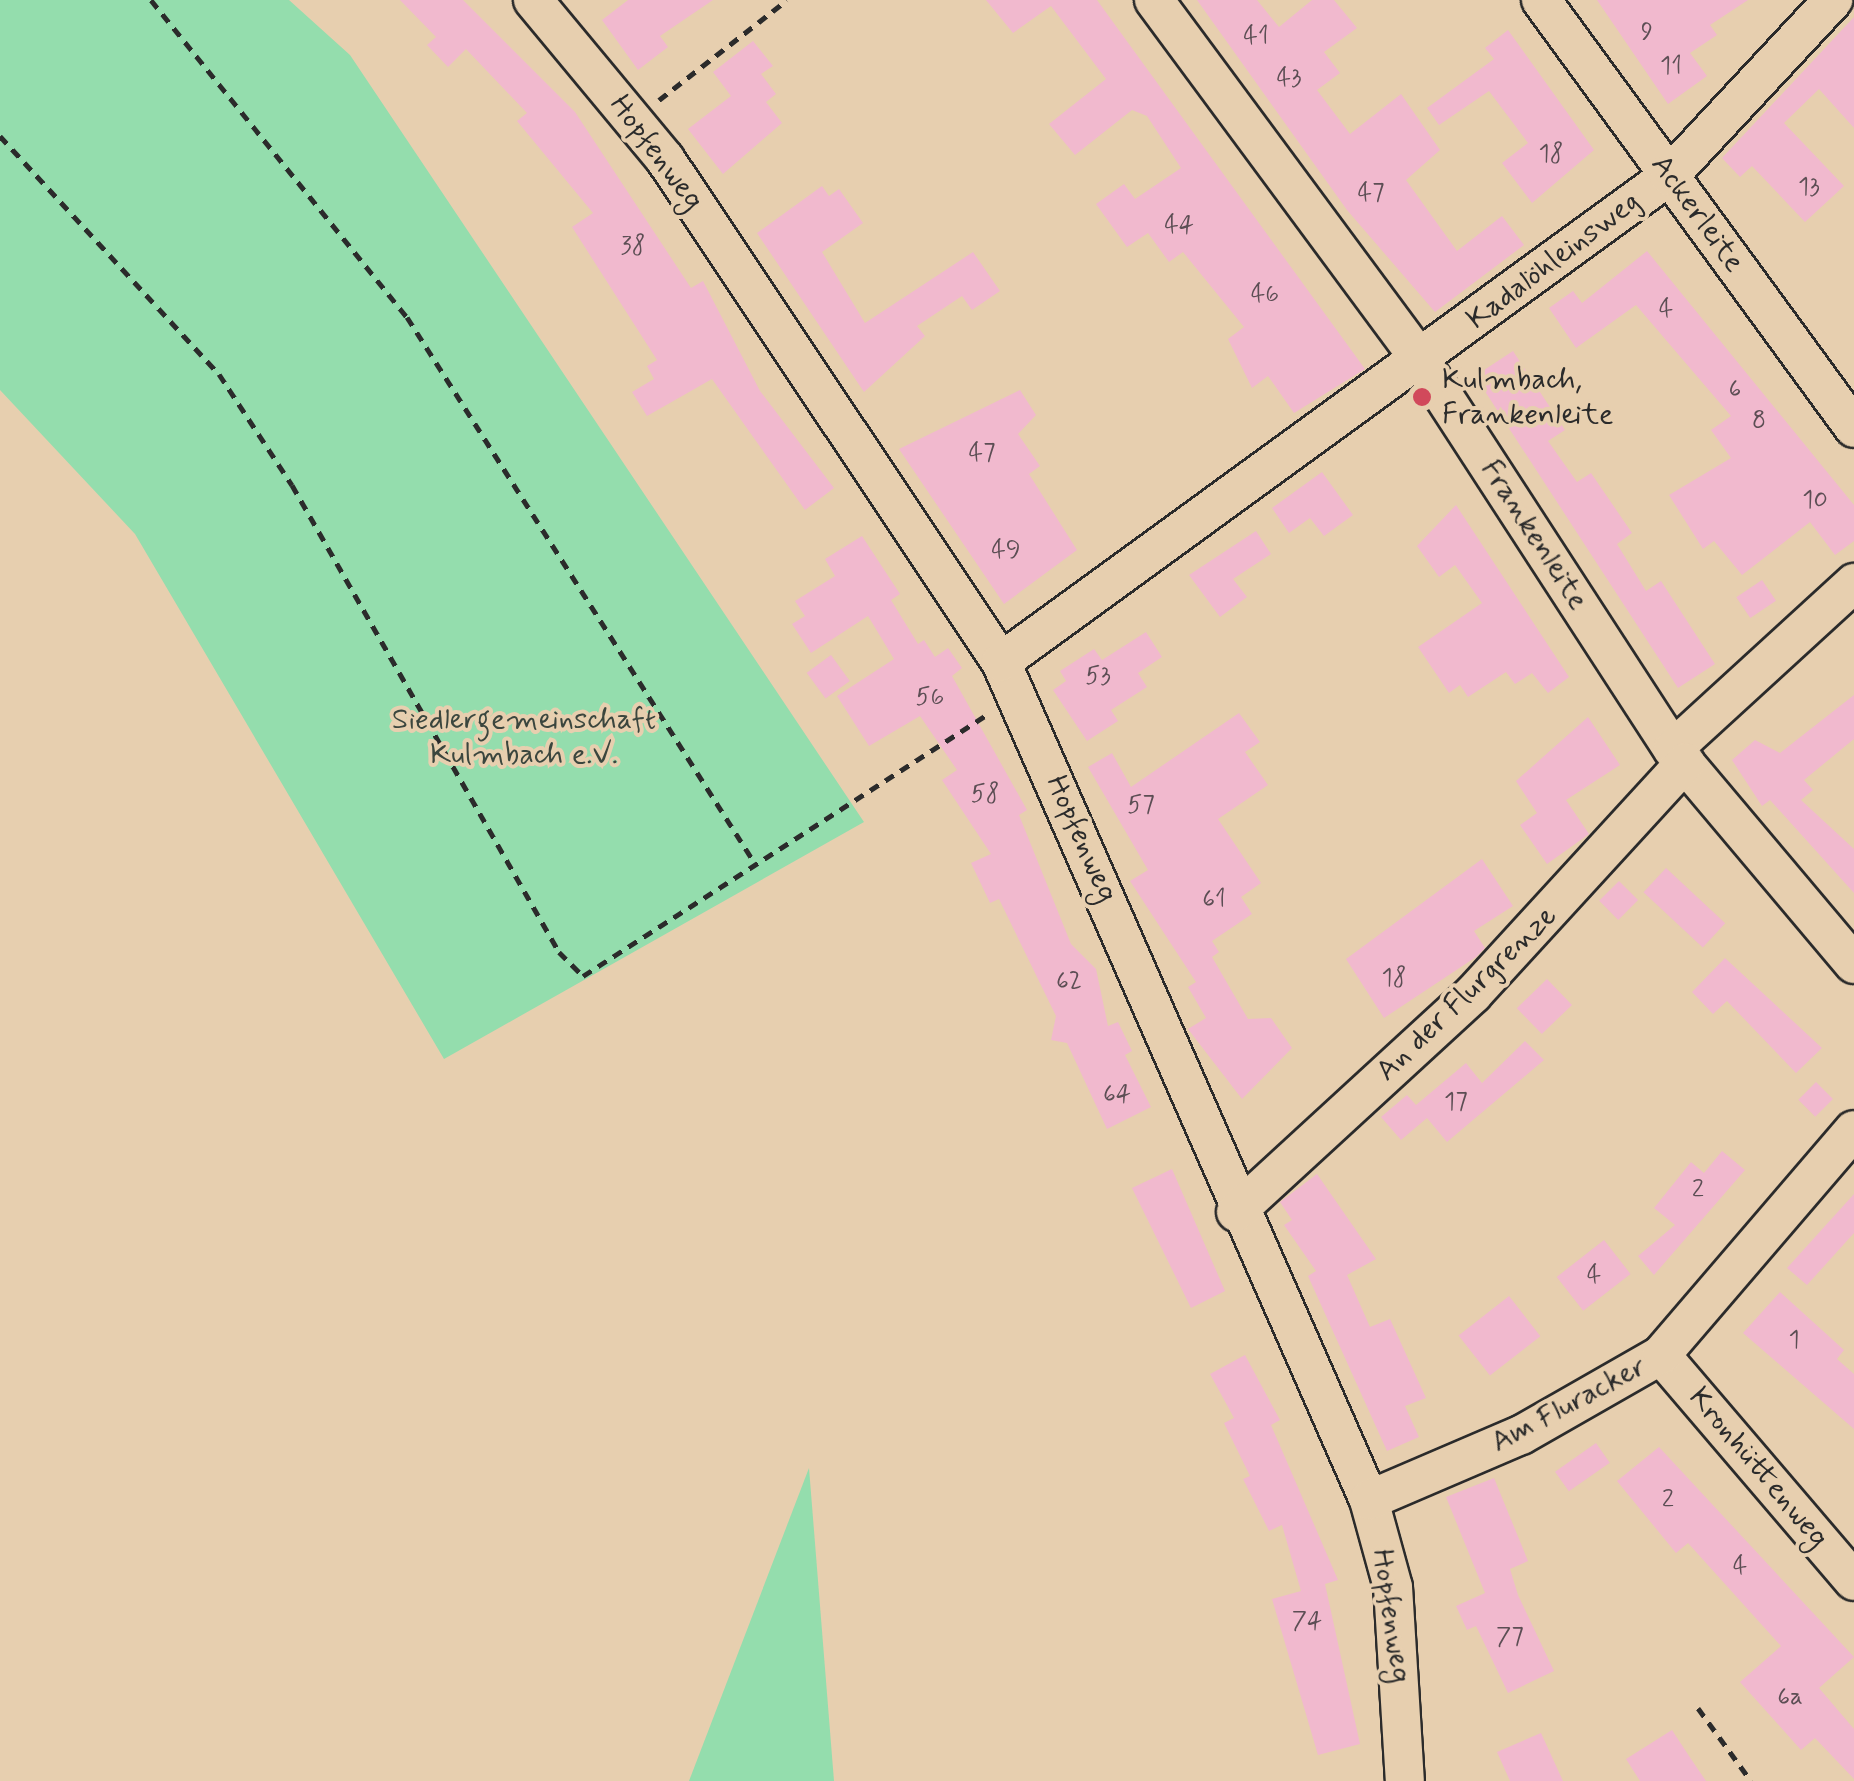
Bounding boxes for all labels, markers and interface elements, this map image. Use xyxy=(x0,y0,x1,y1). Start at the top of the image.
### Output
house number: 9 xyxy=(1641,18,1653,48)
house number: 41 xyxy=(1243,22,1269,52)
house number: 11 xyxy=(1660,52,1682,82)
house number: 43 xyxy=(1276,64,1302,94)
street label: Hopfenweg xyxy=(601,88,711,218)
house number: 18 xyxy=(1539,140,1563,170)
street label: Ackerleite xyxy=(1642,148,1752,280)
house number: 13 xyxy=(1798,173,1820,203)
house number: 47 xyxy=(1357,179,1385,209)
street label: Kadalöhleinsweg xyxy=(1460,184,1648,338)
house number: 44 xyxy=(1164,211,1194,241)
house number: 38 xyxy=(621,232,645,262)
house number: 46 xyxy=(1251,280,1279,310)
house number: 4 xyxy=(1659,295,1673,325)
place label: Kulmbach, Frankenleite xyxy=(1442,362,1613,432)
house number: 6 xyxy=(1729,375,1741,405)
marker: Kulmbach, Frankenleite xyxy=(1411,386,1433,408)
house number: 8 xyxy=(1752,406,1766,436)
house number: 47 xyxy=(968,439,996,469)
street label: Frankenleite xyxy=(1472,453,1596,617)
house number: 10 xyxy=(1802,486,1828,516)
house number: 49 xyxy=(991,536,1021,566)
house number: 53 xyxy=(1085,662,1111,692)
house number: 56 xyxy=(916,683,944,713)
park label: Siedlergemeinschaft Kulmbach e.V. xyxy=(392,702,656,772)
street label: Hopfenweg xyxy=(1037,770,1125,908)
house number: 58 xyxy=(971,780,999,810)
house number: 57 xyxy=(1127,791,1155,821)
house number: 61 xyxy=(1202,885,1226,915)
street label: An der Flurgrenze xyxy=(1370,899,1564,1089)
house number: 18 xyxy=(1382,964,1406,994)
house number: 62 xyxy=(1056,967,1082,997)
house number: 64 xyxy=(1103,1080,1131,1110)
house number: 17 xyxy=(1444,1088,1468,1118)
house number: 2 xyxy=(1692,1175,1704,1205)
house number: 4 xyxy=(1587,1261,1601,1291)
house number: 1 xyxy=(1788,1326,1800,1356)
street label: Am Fluracker xyxy=(1484,1348,1654,1462)
street label: Kronhüttenweg xyxy=(1680,1380,1836,1556)
house number: 2 xyxy=(1662,1485,1674,1515)
street label: Hopfenweg xyxy=(1364,1547,1418,1685)
house number: 4 xyxy=(1733,1552,1747,1582)
house number: 74 xyxy=(1292,1607,1322,1637)
house number: 77 xyxy=(1496,1623,1524,1653)
house number: 6a xyxy=(1777,1683,1803,1713)

